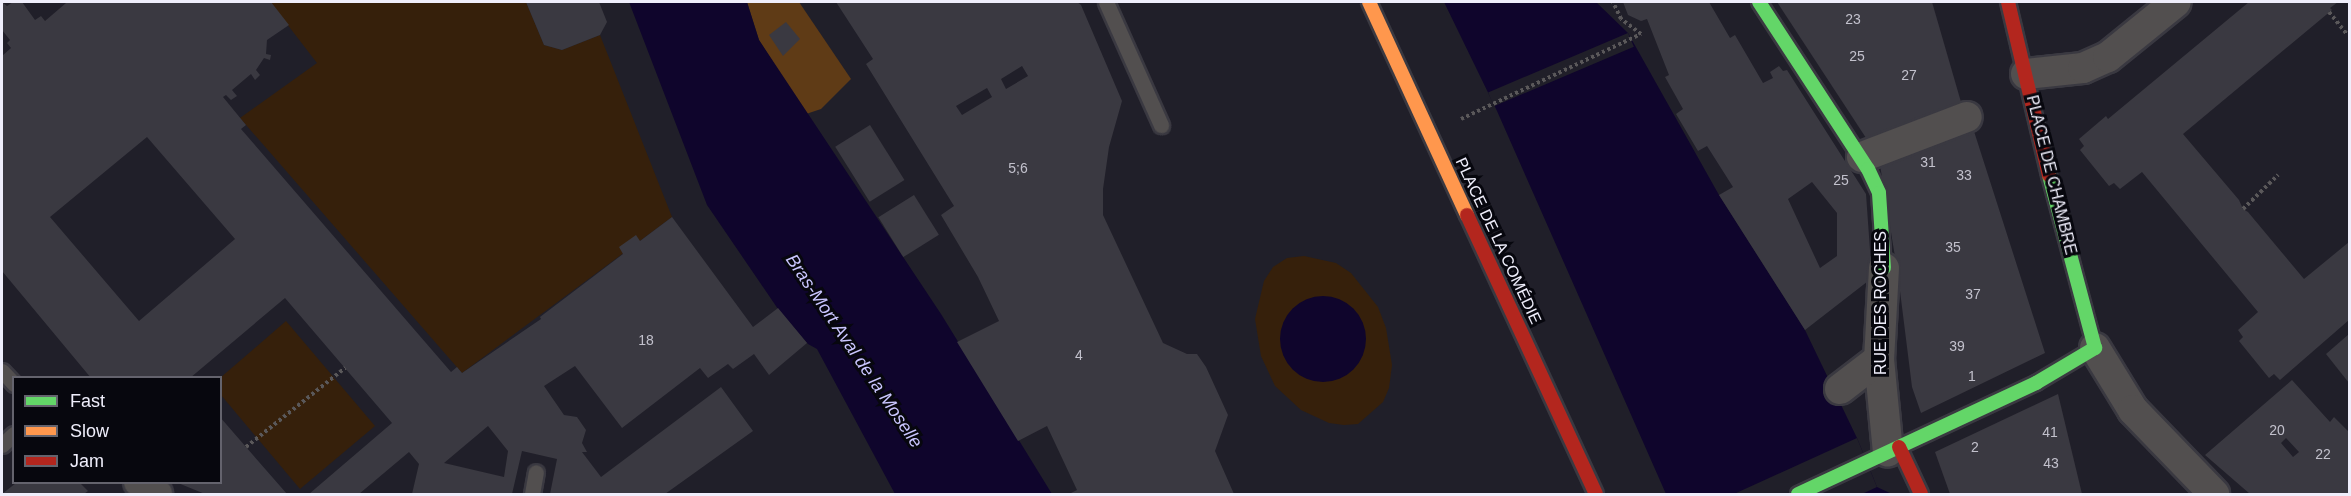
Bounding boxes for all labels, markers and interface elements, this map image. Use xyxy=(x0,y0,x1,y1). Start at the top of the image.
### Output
house number: 23 xyxy=(1845,11,1861,27)
house number: 25 xyxy=(1849,48,1865,64)
house number: 27 xyxy=(1901,67,1917,83)
street label: PLACE DE CHAMBRE xyxy=(2022,93,2080,257)
street label: PLACE DE LA COMÉDIE xyxy=(1451,154,1545,328)
house number: 31 xyxy=(1920,154,1936,170)
house number: 5;6 xyxy=(1008,160,1028,176)
house number: 33 xyxy=(1956,167,1972,183)
house number: 25 xyxy=(1833,172,1849,188)
street label: RUE DES ROCHES xyxy=(1871,231,1891,375)
house number: 35 xyxy=(1945,239,1961,255)
water label: Bras-Mort Aval de la Moselle xyxy=(781,250,927,452)
house number: 37 xyxy=(1965,286,1981,302)
house number: 18 xyxy=(638,332,654,348)
house number: 39 xyxy=(1949,338,1965,354)
house number: 4 xyxy=(1075,347,1083,363)
house number: 1 xyxy=(1968,368,1976,384)
legend xyxy=(12,376,222,484)
text: Fast xyxy=(70,391,105,411)
text: Slow xyxy=(70,421,109,441)
house number: 20 xyxy=(2269,422,2285,438)
house number: 41 xyxy=(2042,424,2058,440)
house number: 2 xyxy=(1971,439,1979,455)
house number: 22 xyxy=(2315,446,2331,462)
text: Jam xyxy=(70,451,104,471)
house number: 43 xyxy=(2043,455,2059,471)

